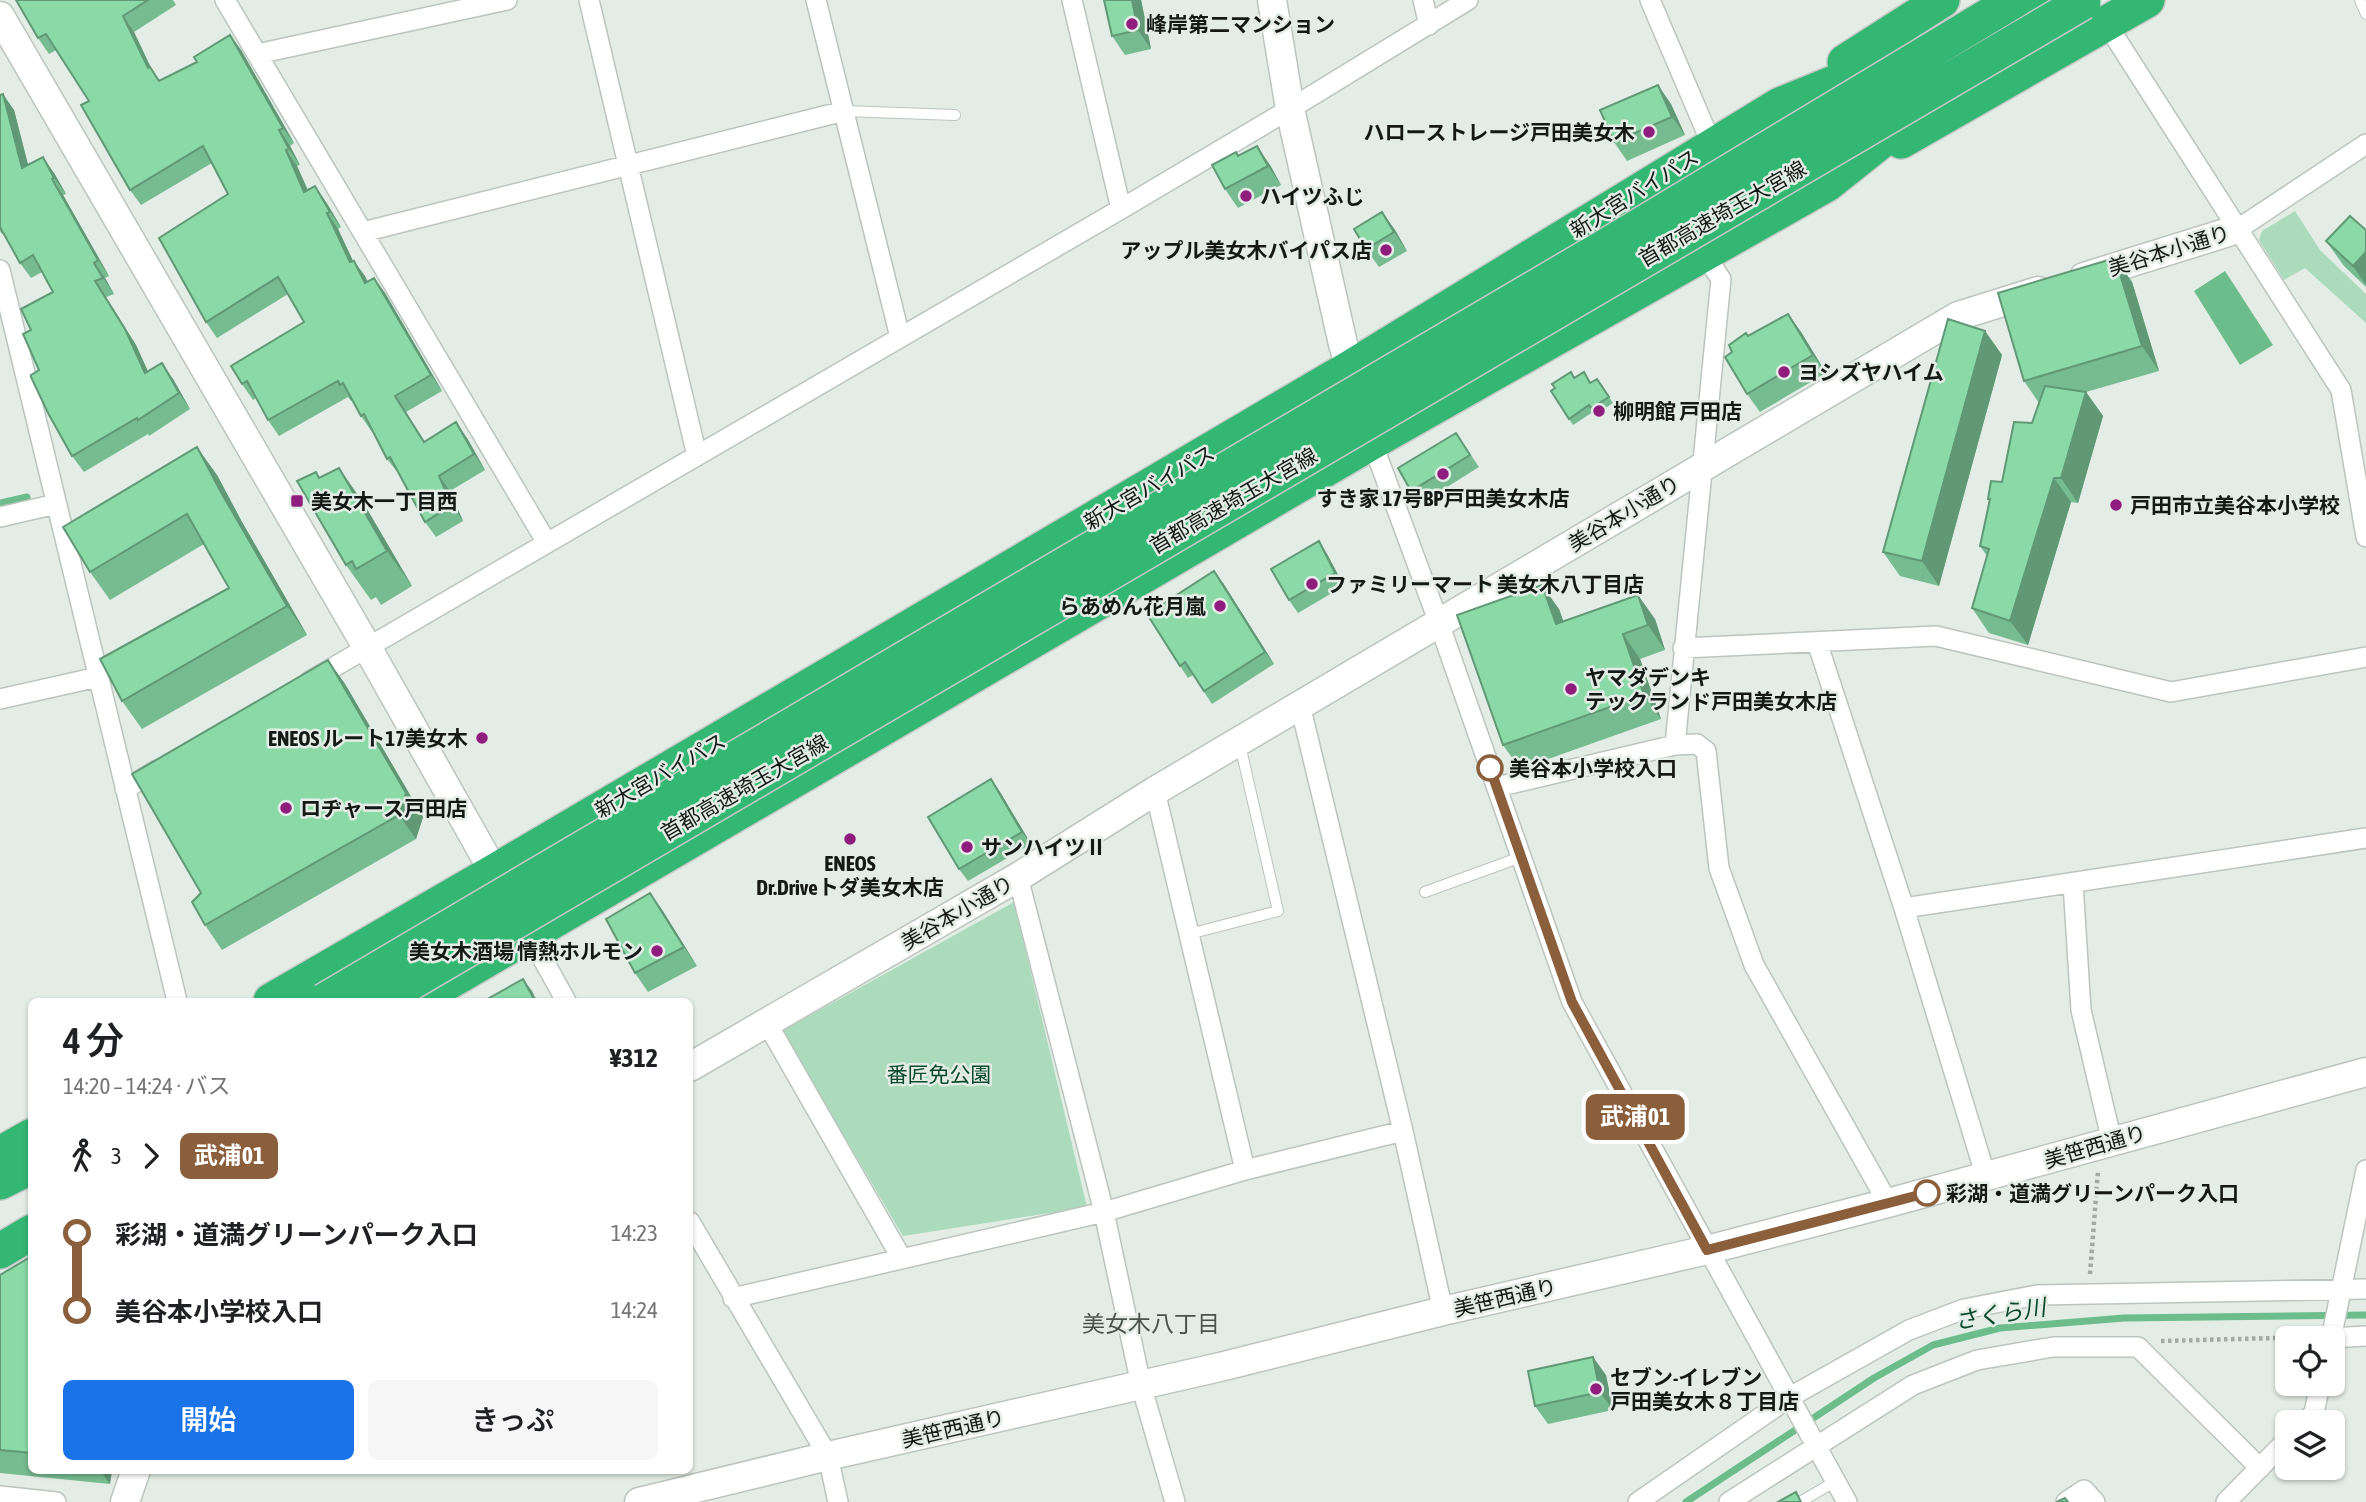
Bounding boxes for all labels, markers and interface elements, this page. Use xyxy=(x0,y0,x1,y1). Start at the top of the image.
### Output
place label: 峰岸第二マンション xyxy=(1146,12,1335,36)
marker: 峰岸第二マンション xyxy=(1124,16,1140,32)
place label: ハローストレージ戸田美女木 xyxy=(1363,120,1635,144)
marker: ハローストレージ戸田美女木 xyxy=(1641,124,1657,140)
street label: 新大宮バイパス xyxy=(1565,144,1703,242)
street label: 首都高速埼玉大宮線 xyxy=(1634,155,1810,271)
place label: ハイツふじ xyxy=(1260,184,1365,208)
marker: ハイツふじ xyxy=(1238,188,1254,204)
street label: 美谷本小通り xyxy=(2105,220,2233,280)
place label: アップル美女木バイパス店 xyxy=(1120,238,1372,262)
marker: アップル美女木バイパス店 xyxy=(1378,242,1394,258)
place label: ヨシズヤハイム xyxy=(1798,360,1944,384)
marker: ヨシズヤハイム xyxy=(1776,364,1792,380)
place label: 柳明館 戸田店 xyxy=(1613,399,1742,423)
marker: 柳明館 戸田店 xyxy=(1591,403,1607,419)
street label: 新大宮バイパス xyxy=(1080,440,1218,534)
street label: 首都高速埼玉大宮線 xyxy=(1145,442,1321,558)
marker: すき家 17号BP戸田美女木店 xyxy=(1435,466,1451,482)
street label: 美谷本小通り xyxy=(1564,470,1684,556)
place label: すき家 17号BP戸田美女木店 xyxy=(1317,486,1569,510)
place label: 美女木一丁目西 xyxy=(311,489,458,513)
marker: 美女木一丁目西 xyxy=(289,493,305,509)
place label: 戸田市立美谷本小学校 xyxy=(2130,493,2340,517)
marker: 戸田市立美谷本小学校 xyxy=(2108,497,2124,513)
place label: ファミリーマート 美女木八丁目店 xyxy=(1326,572,1644,596)
marker: ファミリーマート 美女木八丁目店 xyxy=(1304,576,1320,592)
place label: らあめん花月嵐 xyxy=(1059,594,1206,618)
marker: らあめん花月嵐 xyxy=(1212,598,1228,614)
place label: ヤマダデンキ テックランド戸田美女木店 xyxy=(1585,665,1837,713)
marker: ヤマダデンキ テックランド戸田美女木店 xyxy=(1563,681,1579,697)
place label: ENEOS ルート17美女木 xyxy=(268,726,468,750)
street label: 新大宮バイパス xyxy=(591,728,729,822)
street label: 首都高速埼玉大宮線 xyxy=(656,729,832,845)
marker: ENEOS ルート17美女木 xyxy=(474,730,490,746)
marker: 美谷本小学校入口 xyxy=(1477,755,1503,781)
place label: 美谷本小学校入口 xyxy=(1509,756,1677,780)
place label: ロヂャース戸田店 xyxy=(300,796,467,820)
marker: ロヂャース戸田店 xyxy=(278,800,294,816)
marker: ENEOS Dr.Driveトダ美女木店 xyxy=(842,831,858,847)
place label: サンハイツⅡ xyxy=(981,835,1107,859)
marker: サンハイツⅡ xyxy=(959,839,975,855)
place label: ENEOS Dr.Driveトダ美女木店 xyxy=(756,851,944,899)
street label: 美谷本小通り xyxy=(896,870,1018,954)
place label: 美女木酒場 情熱ホルモン xyxy=(409,939,643,963)
marker: 美女木酒場 情熱ホルモン xyxy=(649,943,665,959)
text: 4 分 xyxy=(63,1019,124,1062)
text: ¥312 xyxy=(610,1043,658,1073)
park label: 番匠免公園 xyxy=(887,1062,992,1086)
text: 14:20 – 14:24 · バス xyxy=(63,1073,230,1099)
line badge: 武浦01 xyxy=(1586,1094,1684,1140)
text: 武浦01 xyxy=(1600,1103,1670,1130)
street label: 美笹西通り xyxy=(2041,1120,2149,1172)
icon: walk xyxy=(63,1137,101,1175)
icon: forward xyxy=(132,1137,170,1175)
text: 武浦01 xyxy=(194,1142,264,1169)
text: 3 xyxy=(111,1143,122,1169)
marker: 彩湖・道満グリーンパーク入口 xyxy=(1914,1180,1940,1206)
place label: 彩湖・道満グリーンパーク入口 xyxy=(1946,1181,2239,1205)
text: 彩湖・道満グリーンパーク入口 xyxy=(115,1220,478,1250)
text: 14:23 xyxy=(611,1220,658,1246)
street label: 美笹西通り xyxy=(1451,1273,1559,1321)
water label: さくら川 xyxy=(1953,1293,2050,1334)
text: 美谷本小学校入口 xyxy=(115,1297,323,1327)
text: 14:24 xyxy=(611,1297,658,1323)
district label: 美女木八丁目 xyxy=(1082,1311,1220,1337)
map controls xyxy=(2275,1326,2345,1480)
button: locate xyxy=(2275,1326,2345,1396)
place label: セブン-イレブン 戸田美女木８丁目店 xyxy=(1610,1365,1799,1413)
button: 開始 xyxy=(63,1380,354,1460)
button: きっぷ xyxy=(368,1380,658,1460)
marker: セブン-イレブン 戸田美女木８丁目店 xyxy=(1588,1381,1604,1397)
street label: 美笹西通り xyxy=(899,1404,1007,1452)
button: layers xyxy=(2275,1410,2345,1480)

